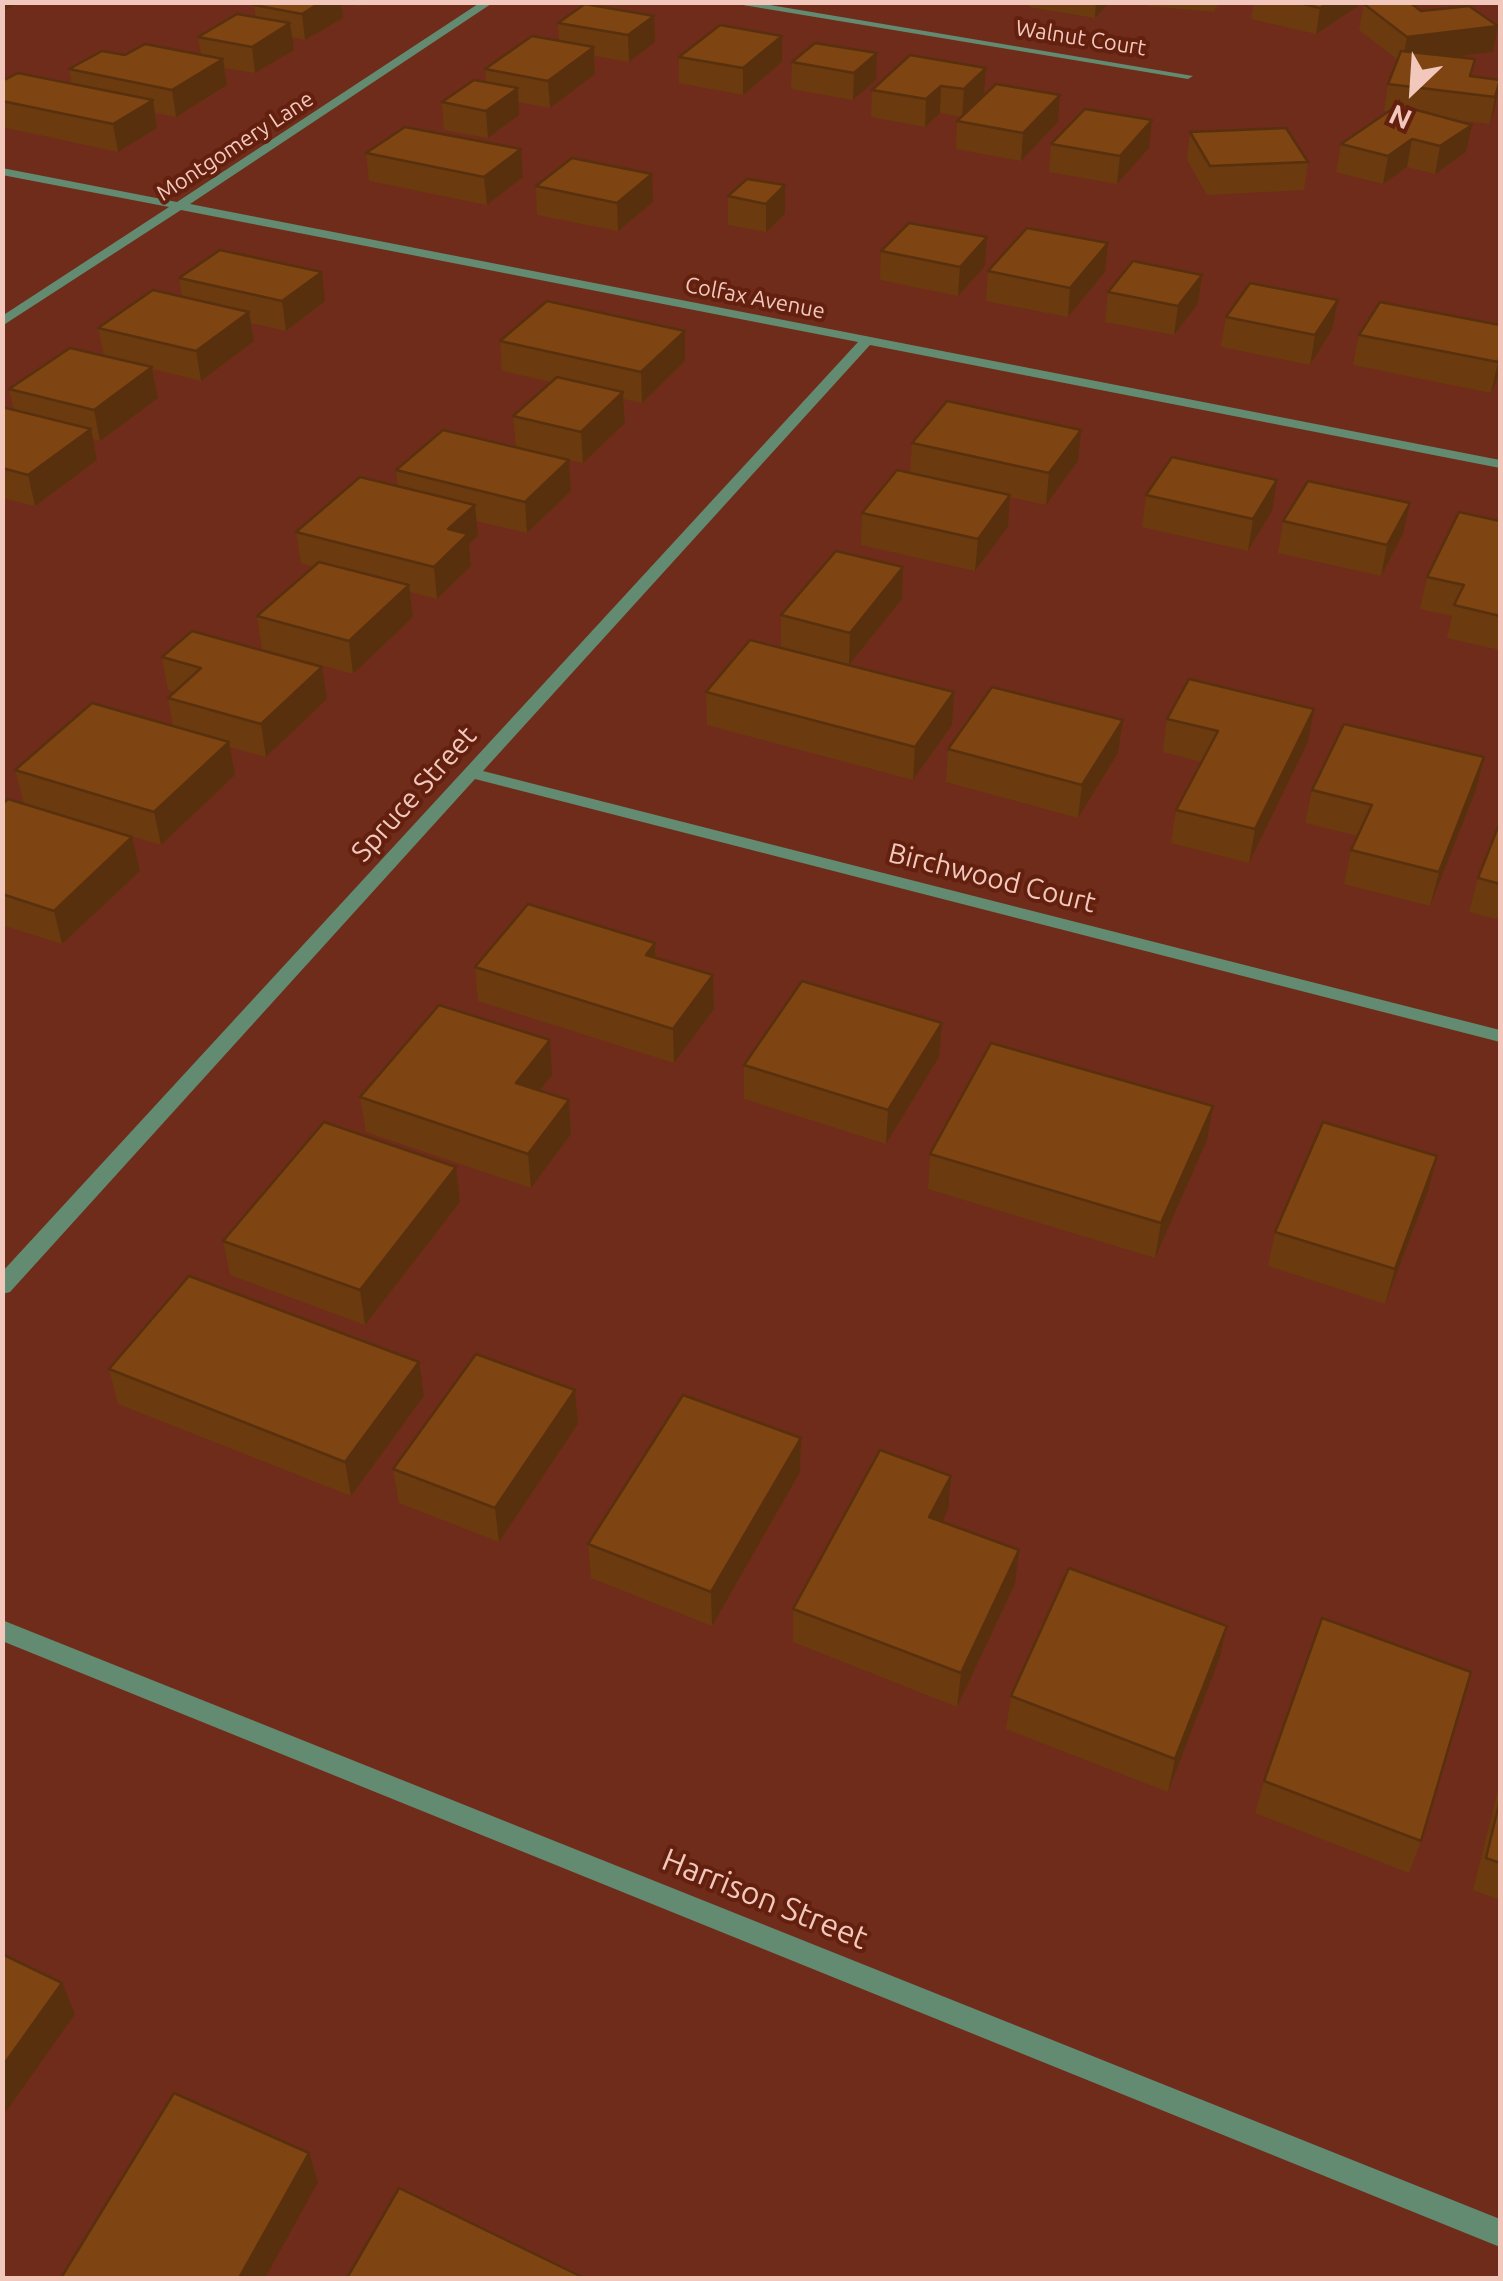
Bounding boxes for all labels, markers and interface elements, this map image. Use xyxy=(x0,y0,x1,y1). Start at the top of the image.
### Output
street label: Walnut Court xyxy=(1014,15,1148,61)
north arrow xyxy=(1363,40,1463,140)
street label: Montgomery Lane xyxy=(152,86,318,206)
text: N xyxy=(1384,99,1416,136)
street label: Colfax Avenue xyxy=(683,271,827,325)
street label: Spruce Street xyxy=(344,719,484,869)
street label: Birchwood Court xyxy=(885,836,1099,920)
street label: Harrison Street xyxy=(657,1840,873,1958)

